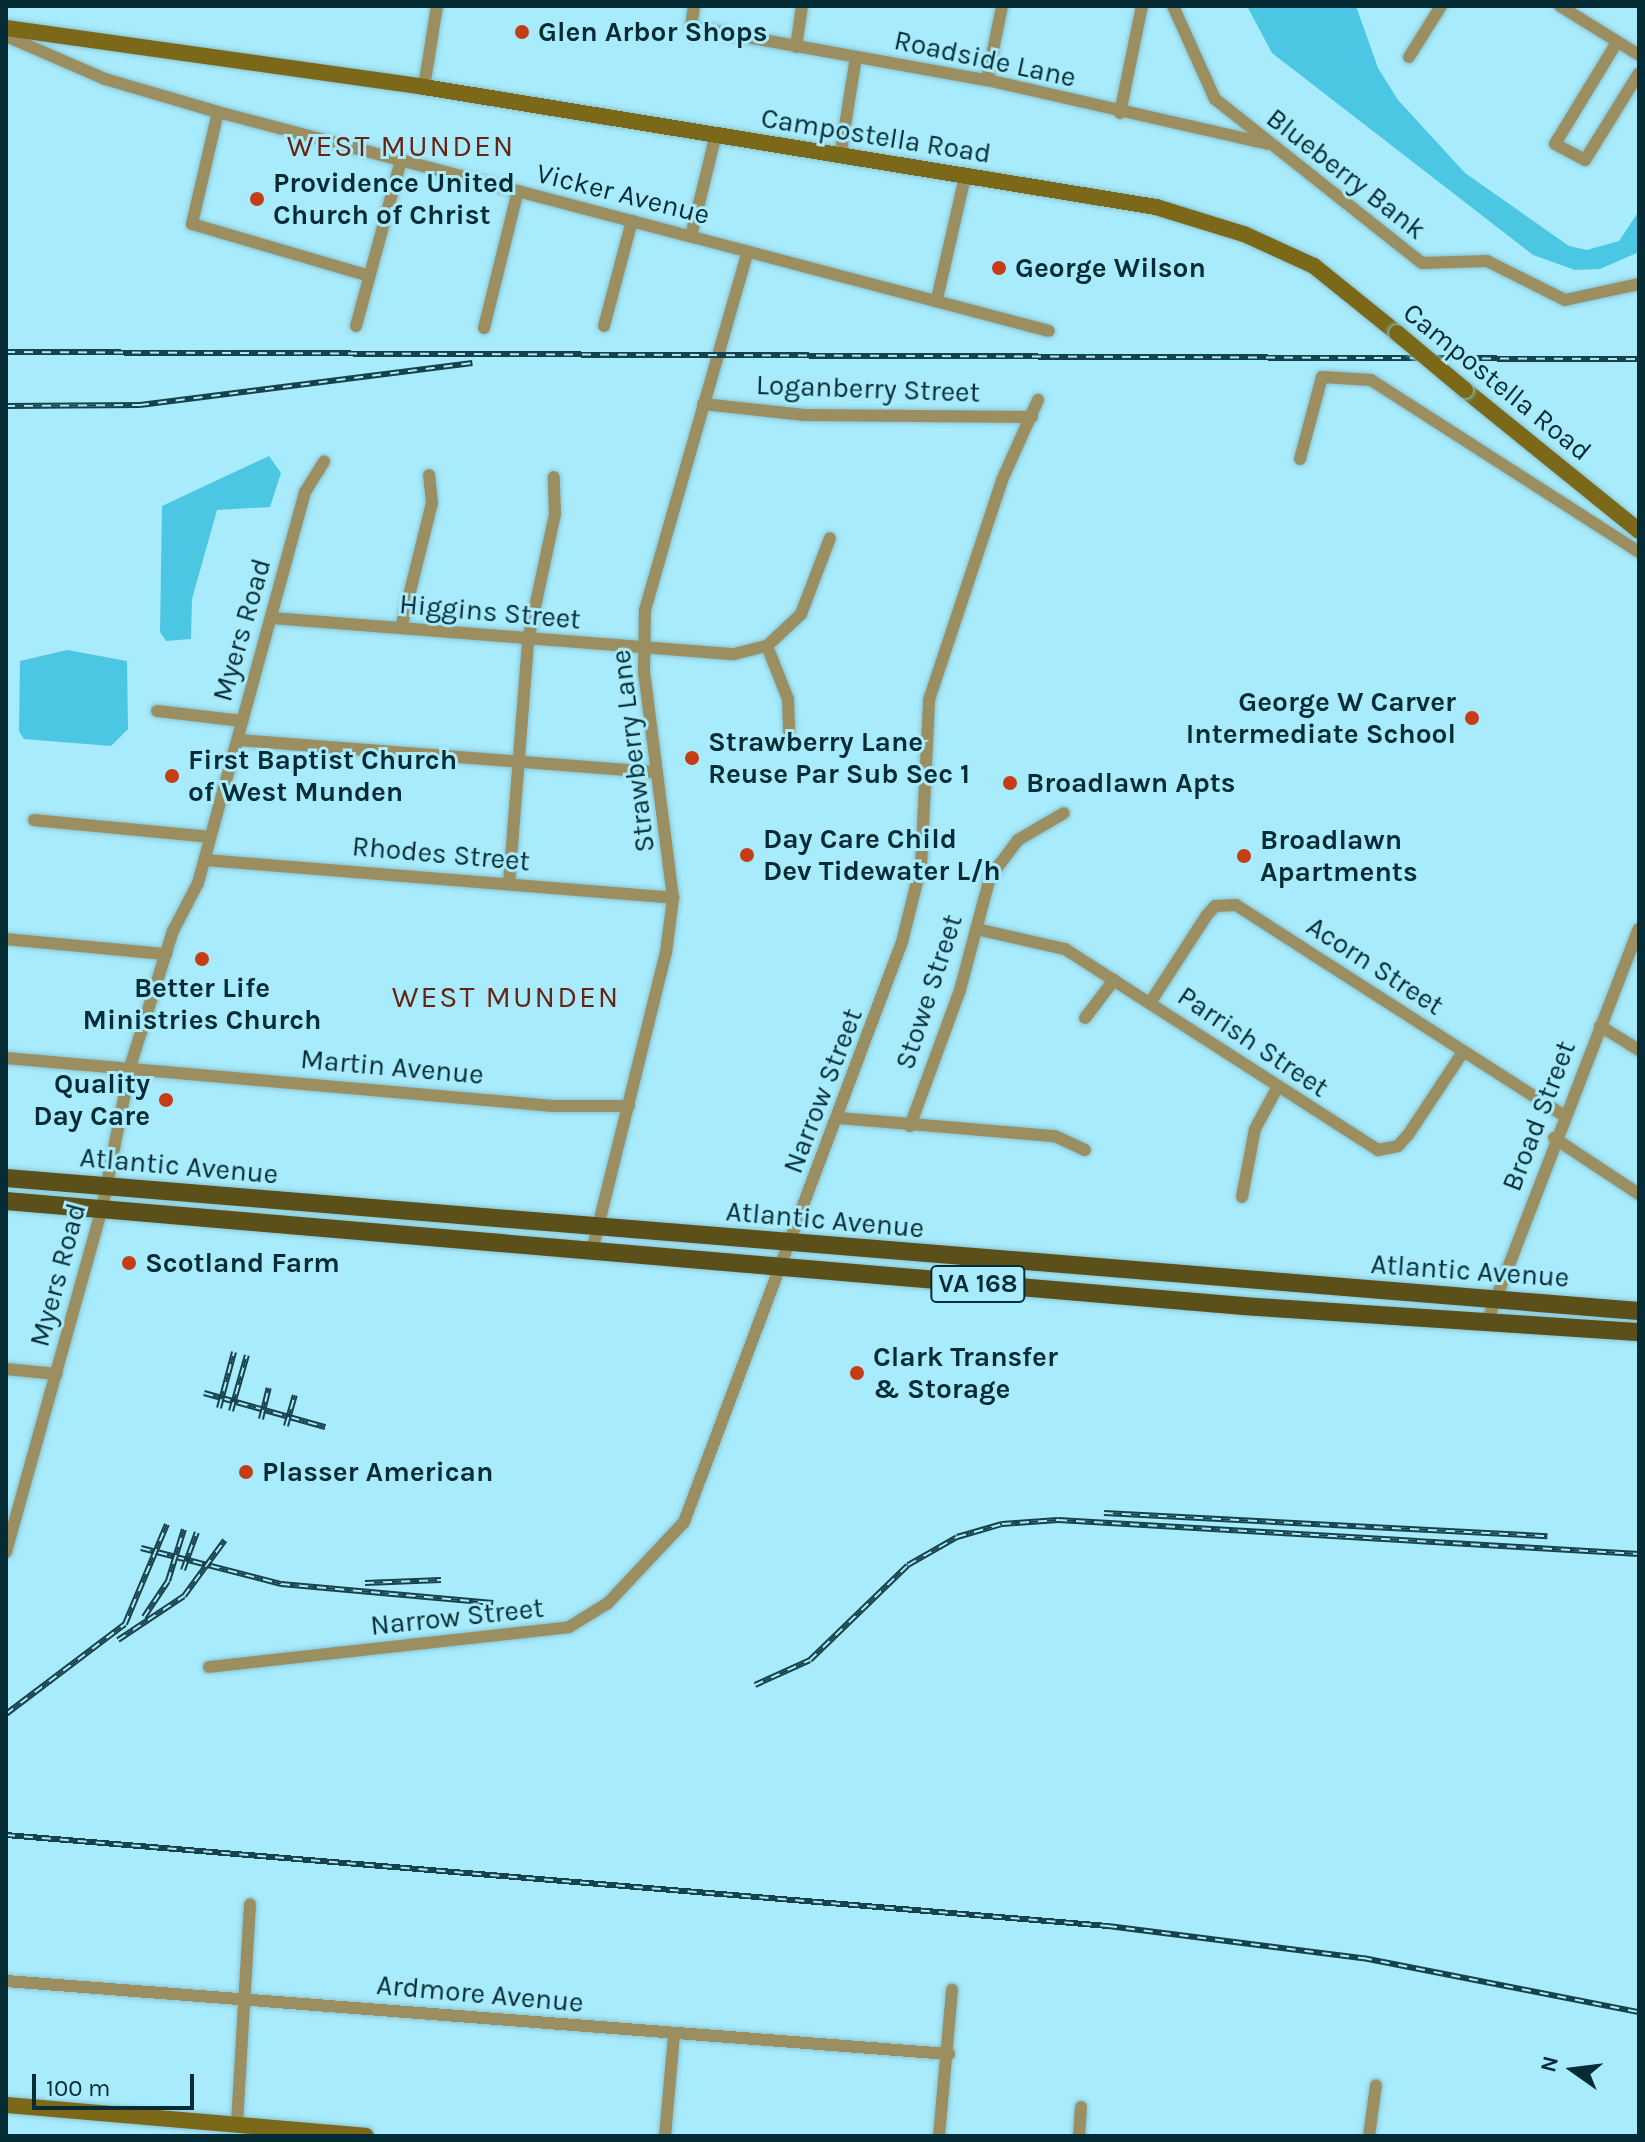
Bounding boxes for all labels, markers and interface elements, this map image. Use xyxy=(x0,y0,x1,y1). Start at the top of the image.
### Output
place label: Glen Arbor Shops xyxy=(538,15,767,49)
marker: Glen Arbor Shops xyxy=(513,23,531,41)
street label: Roadside Lane xyxy=(891,23,1079,95)
street label: Campostella Road xyxy=(759,101,993,171)
street label: Blueberry Bank xyxy=(1260,101,1432,247)
district label: WEST MUNDEN xyxy=(287,128,515,164)
street label: Vicker Avenue xyxy=(533,156,713,232)
place label: Providence United Church of Christ xyxy=(273,166,515,232)
marker: Providence United Church of Christ xyxy=(248,190,266,208)
place label: George Wilson xyxy=(1015,251,1206,285)
marker: George Wilson xyxy=(990,259,1008,277)
street label: Campostella Road xyxy=(1396,296,1598,468)
street label: Loganberry Street xyxy=(755,368,981,410)
street label: Myers Road xyxy=(206,555,278,705)
street label: Higgins Street xyxy=(398,587,582,637)
street label: Strawberry Lane xyxy=(604,648,662,854)
place label: George W Carver Intermediate School xyxy=(1186,685,1456,751)
marker: George W Carver Intermediate School xyxy=(1463,709,1481,727)
place label: Strawberry Lane Reuse Par Sub Sec 1 xyxy=(708,725,970,791)
place label: First Baptist Church of West Munden xyxy=(188,743,457,809)
marker: Strawberry Lane Reuse Par Sub Sec 1 xyxy=(683,749,701,767)
place label: Broadlawn Apts xyxy=(1026,766,1236,800)
marker: First Baptist Church of West Munden xyxy=(163,767,181,785)
marker: Broadlawn Apts xyxy=(1001,774,1019,792)
place label: Day Care Child Dev Tidewater L/h xyxy=(763,822,1001,888)
place label: Broadlawn Apartments xyxy=(1260,823,1418,889)
street label: Rhodes Street xyxy=(351,829,531,879)
marker: Day Care Child Dev Tidewater L/h xyxy=(738,846,756,864)
marker: Broadlawn Apartments xyxy=(1235,847,1253,865)
street label: Acorn Street xyxy=(1300,909,1450,1023)
street label: Stowe Street xyxy=(888,910,970,1074)
marker: Better Life Ministries Church xyxy=(193,950,211,968)
place label: Better Life Ministries Church xyxy=(83,971,321,1037)
district label: WEST MUNDEN xyxy=(392,979,620,1015)
street label: Parrish Street xyxy=(1171,979,1335,1105)
street label: Narrow Street xyxy=(776,1004,870,1178)
street label: Broad Street xyxy=(1495,1036,1583,1196)
street label: Martin Avenue xyxy=(299,1042,485,1092)
place label: Quality Day Care xyxy=(33,1067,150,1133)
marker: Quality Day Care xyxy=(157,1091,175,1109)
street label: Atlantic Avenue xyxy=(78,1141,280,1191)
street label: Atlantic Avenue xyxy=(724,1195,926,1245)
street label: Myers Road xyxy=(23,1200,93,1350)
place label: Scotland Farm xyxy=(145,1246,340,1280)
street label: Atlantic Avenue xyxy=(1370,1247,1570,1295)
marker: Scotland Farm xyxy=(120,1254,138,1272)
road number: VA 168 xyxy=(930,1262,1026,1306)
place label: Clark Transfer & Storage xyxy=(873,1340,1058,1406)
marker: Clark Transfer & Storage xyxy=(848,1364,866,1382)
place label: Plasser American xyxy=(262,1455,493,1489)
marker: Plasser American xyxy=(237,1463,255,1481)
street label: Narrow Street xyxy=(369,1591,545,1643)
street label: Ardmore Avenue xyxy=(375,1968,585,2020)
north arrow xyxy=(1533,2030,1613,2110)
text: N xyxy=(1535,2053,1564,2075)
scale bar xyxy=(36,2058,198,2108)
text: 100 m xyxy=(46,2074,111,2102)

